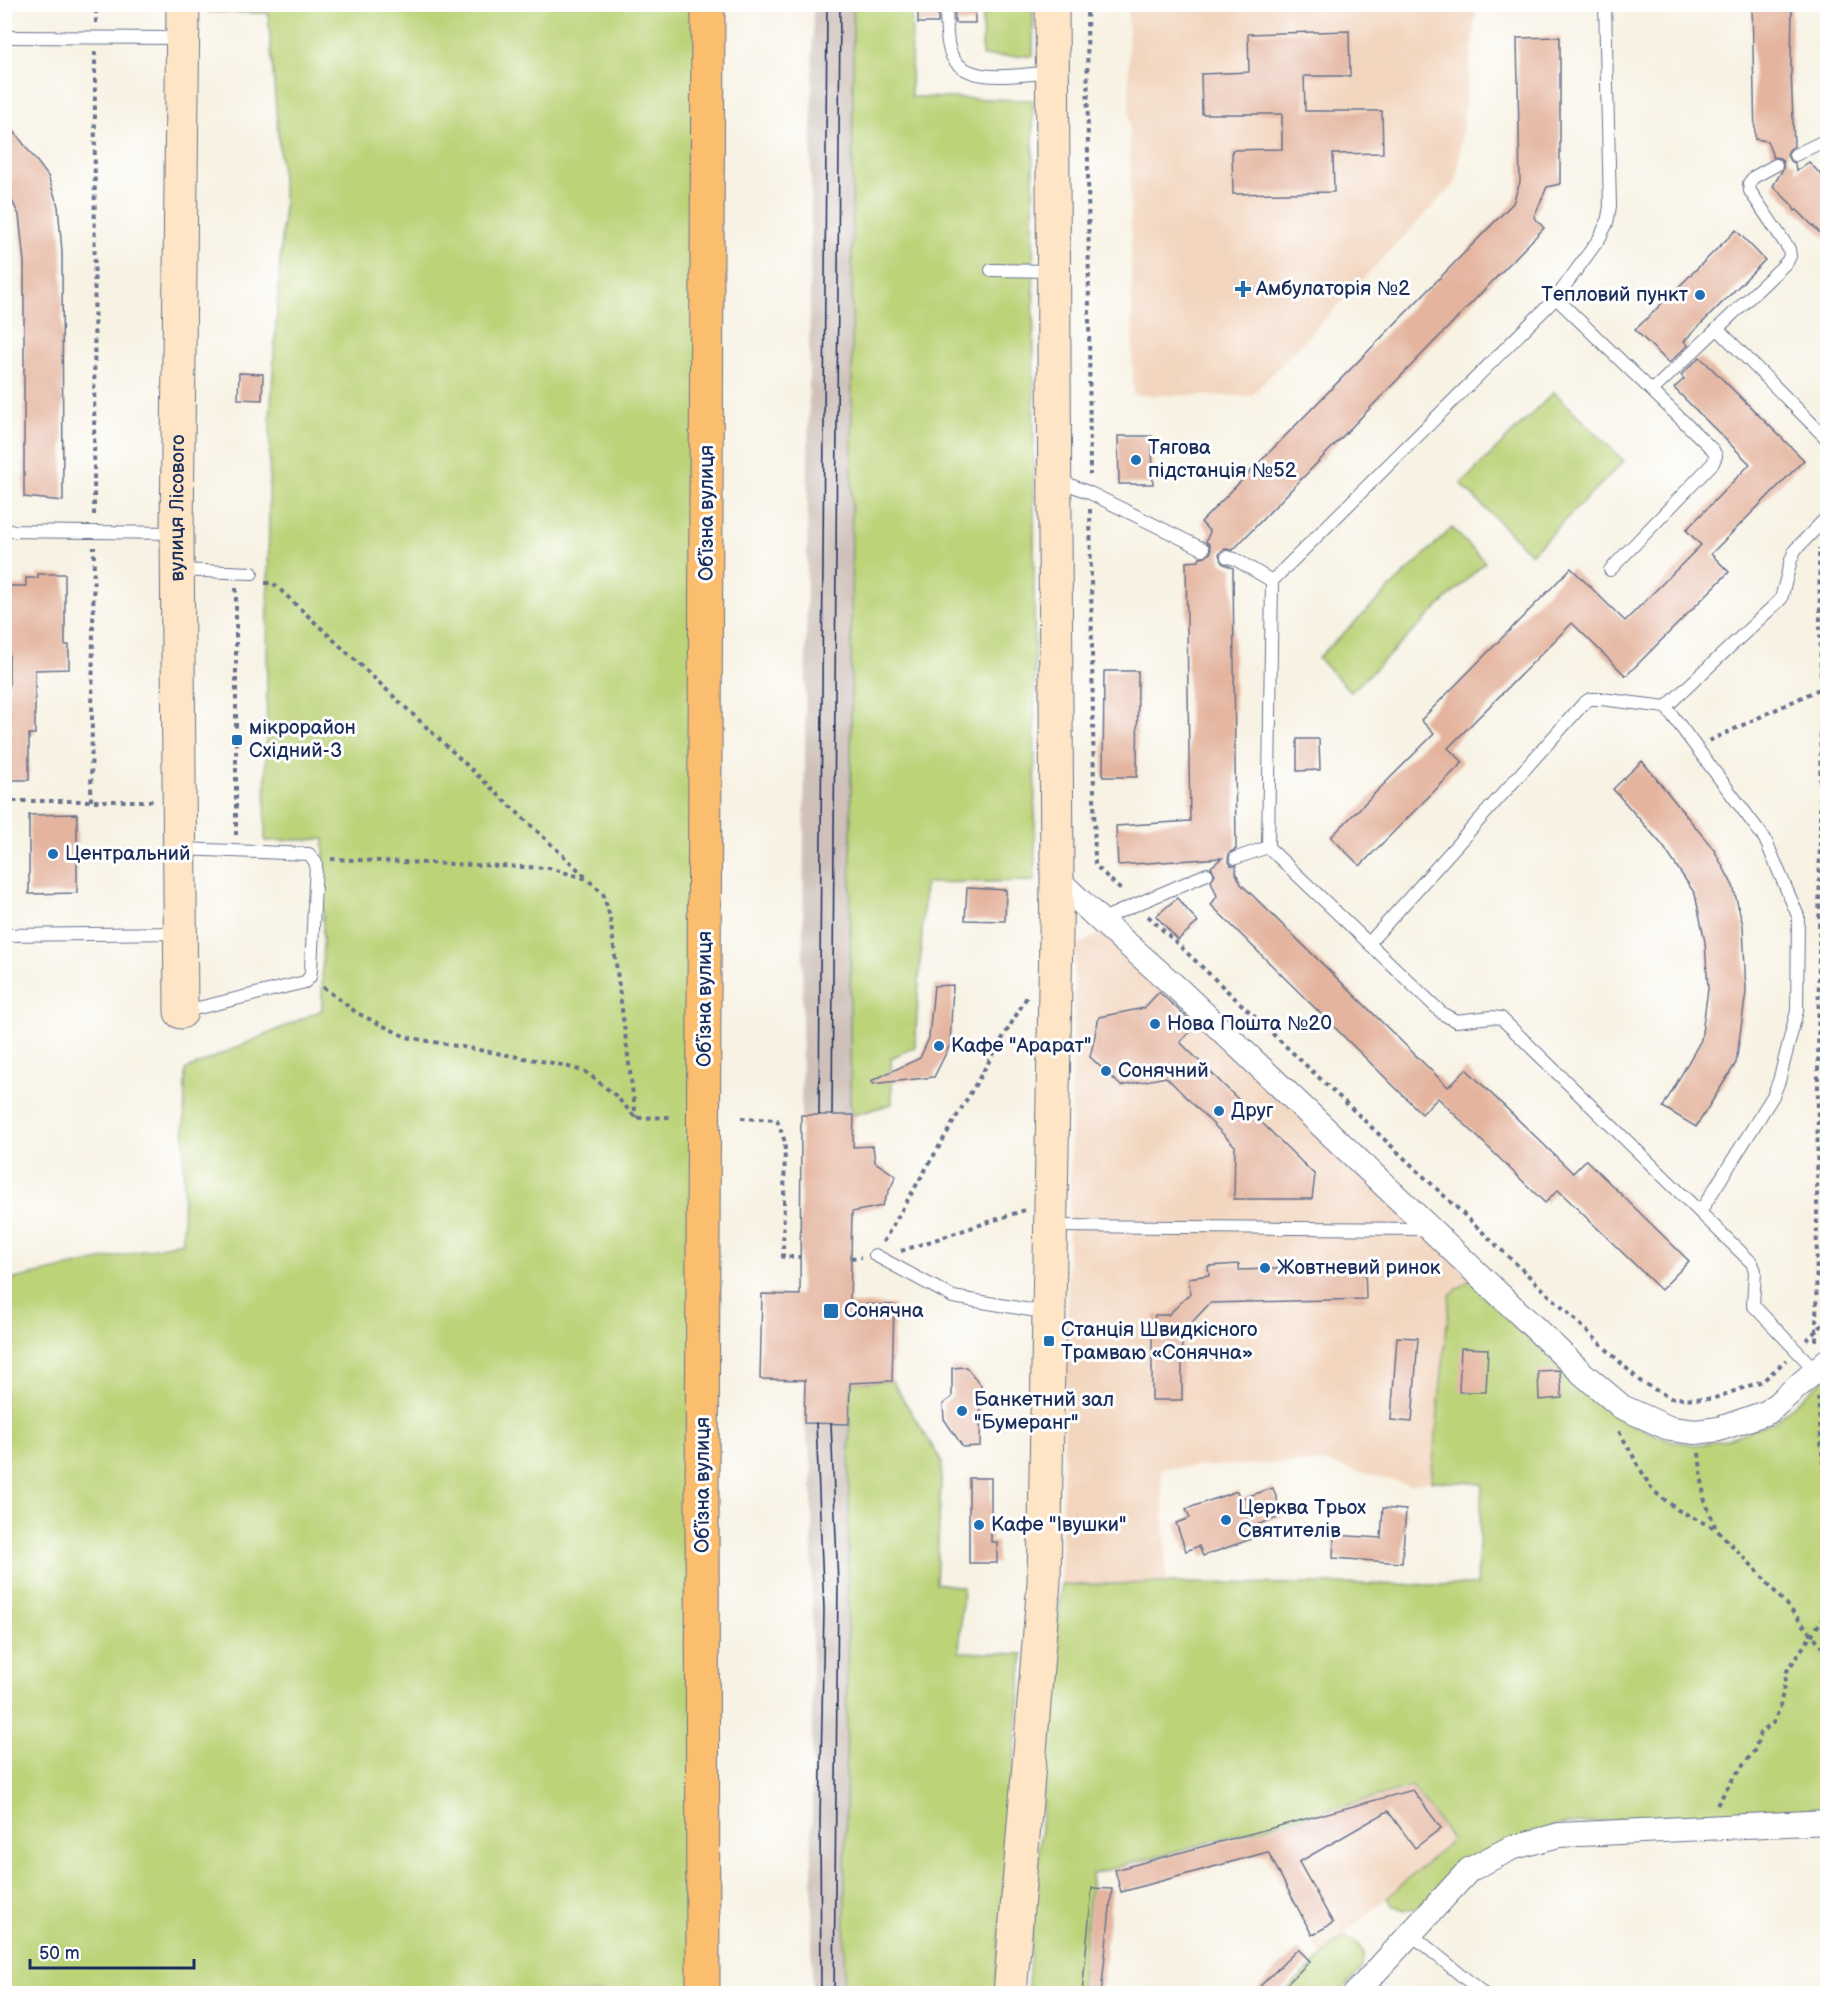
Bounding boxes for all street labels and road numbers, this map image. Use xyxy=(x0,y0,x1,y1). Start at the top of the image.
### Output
street label: вулиця Лісового xyxy=(165,434,190,582)
street label: Обʼїзна вулиця xyxy=(695,445,719,581)
street label: Обʼїзна вулиця xyxy=(693,931,717,1067)
street label: Обʼїзна вулиця xyxy=(691,1417,715,1553)

